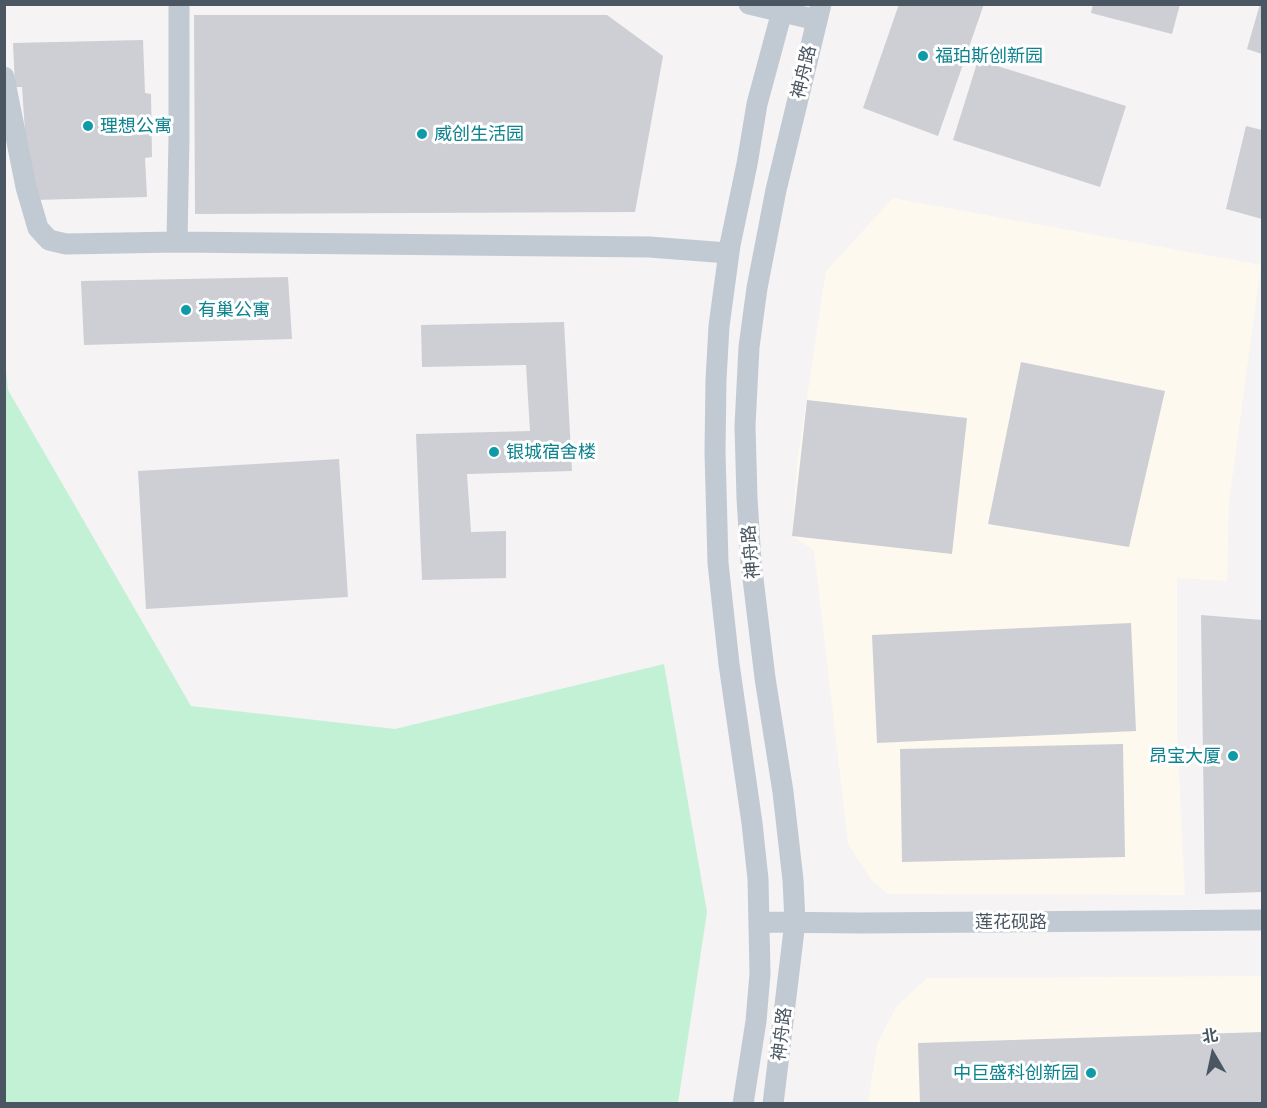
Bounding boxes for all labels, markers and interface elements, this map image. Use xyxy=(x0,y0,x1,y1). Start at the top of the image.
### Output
street label: 神舟路 xyxy=(787,43,821,101)
place label: 福珀斯创新园 xyxy=(935,45,1043,67)
marker: 福珀斯创新园 xyxy=(916,49,930,63)
place label: 理想公寓 xyxy=(100,115,172,137)
marker: 理想公寓 xyxy=(81,119,95,133)
place label: 威创生活园 xyxy=(434,123,524,145)
marker: 威创生活园 xyxy=(415,127,429,141)
place label: 有巢公寓 xyxy=(198,299,270,321)
marker: 有巢公寓 xyxy=(179,303,193,317)
place label: 银城宿舍楼 xyxy=(506,441,596,463)
marker: 银城宿舍楼 xyxy=(487,445,501,459)
street label: 神舟路 xyxy=(738,524,764,580)
place label: 昂宝大厦 xyxy=(1149,745,1221,767)
marker: 昂宝大厦 xyxy=(1226,749,1240,763)
street label: 莲花砚路 xyxy=(975,911,1047,933)
street label: 神舟路 xyxy=(768,1006,796,1062)
north arrow xyxy=(1183,1024,1243,1084)
text: 北 xyxy=(1201,1025,1219,1046)
place label: 中巨盛科创新园 xyxy=(953,1062,1079,1084)
marker: 中巨盛科创新园 xyxy=(1084,1066,1098,1080)

